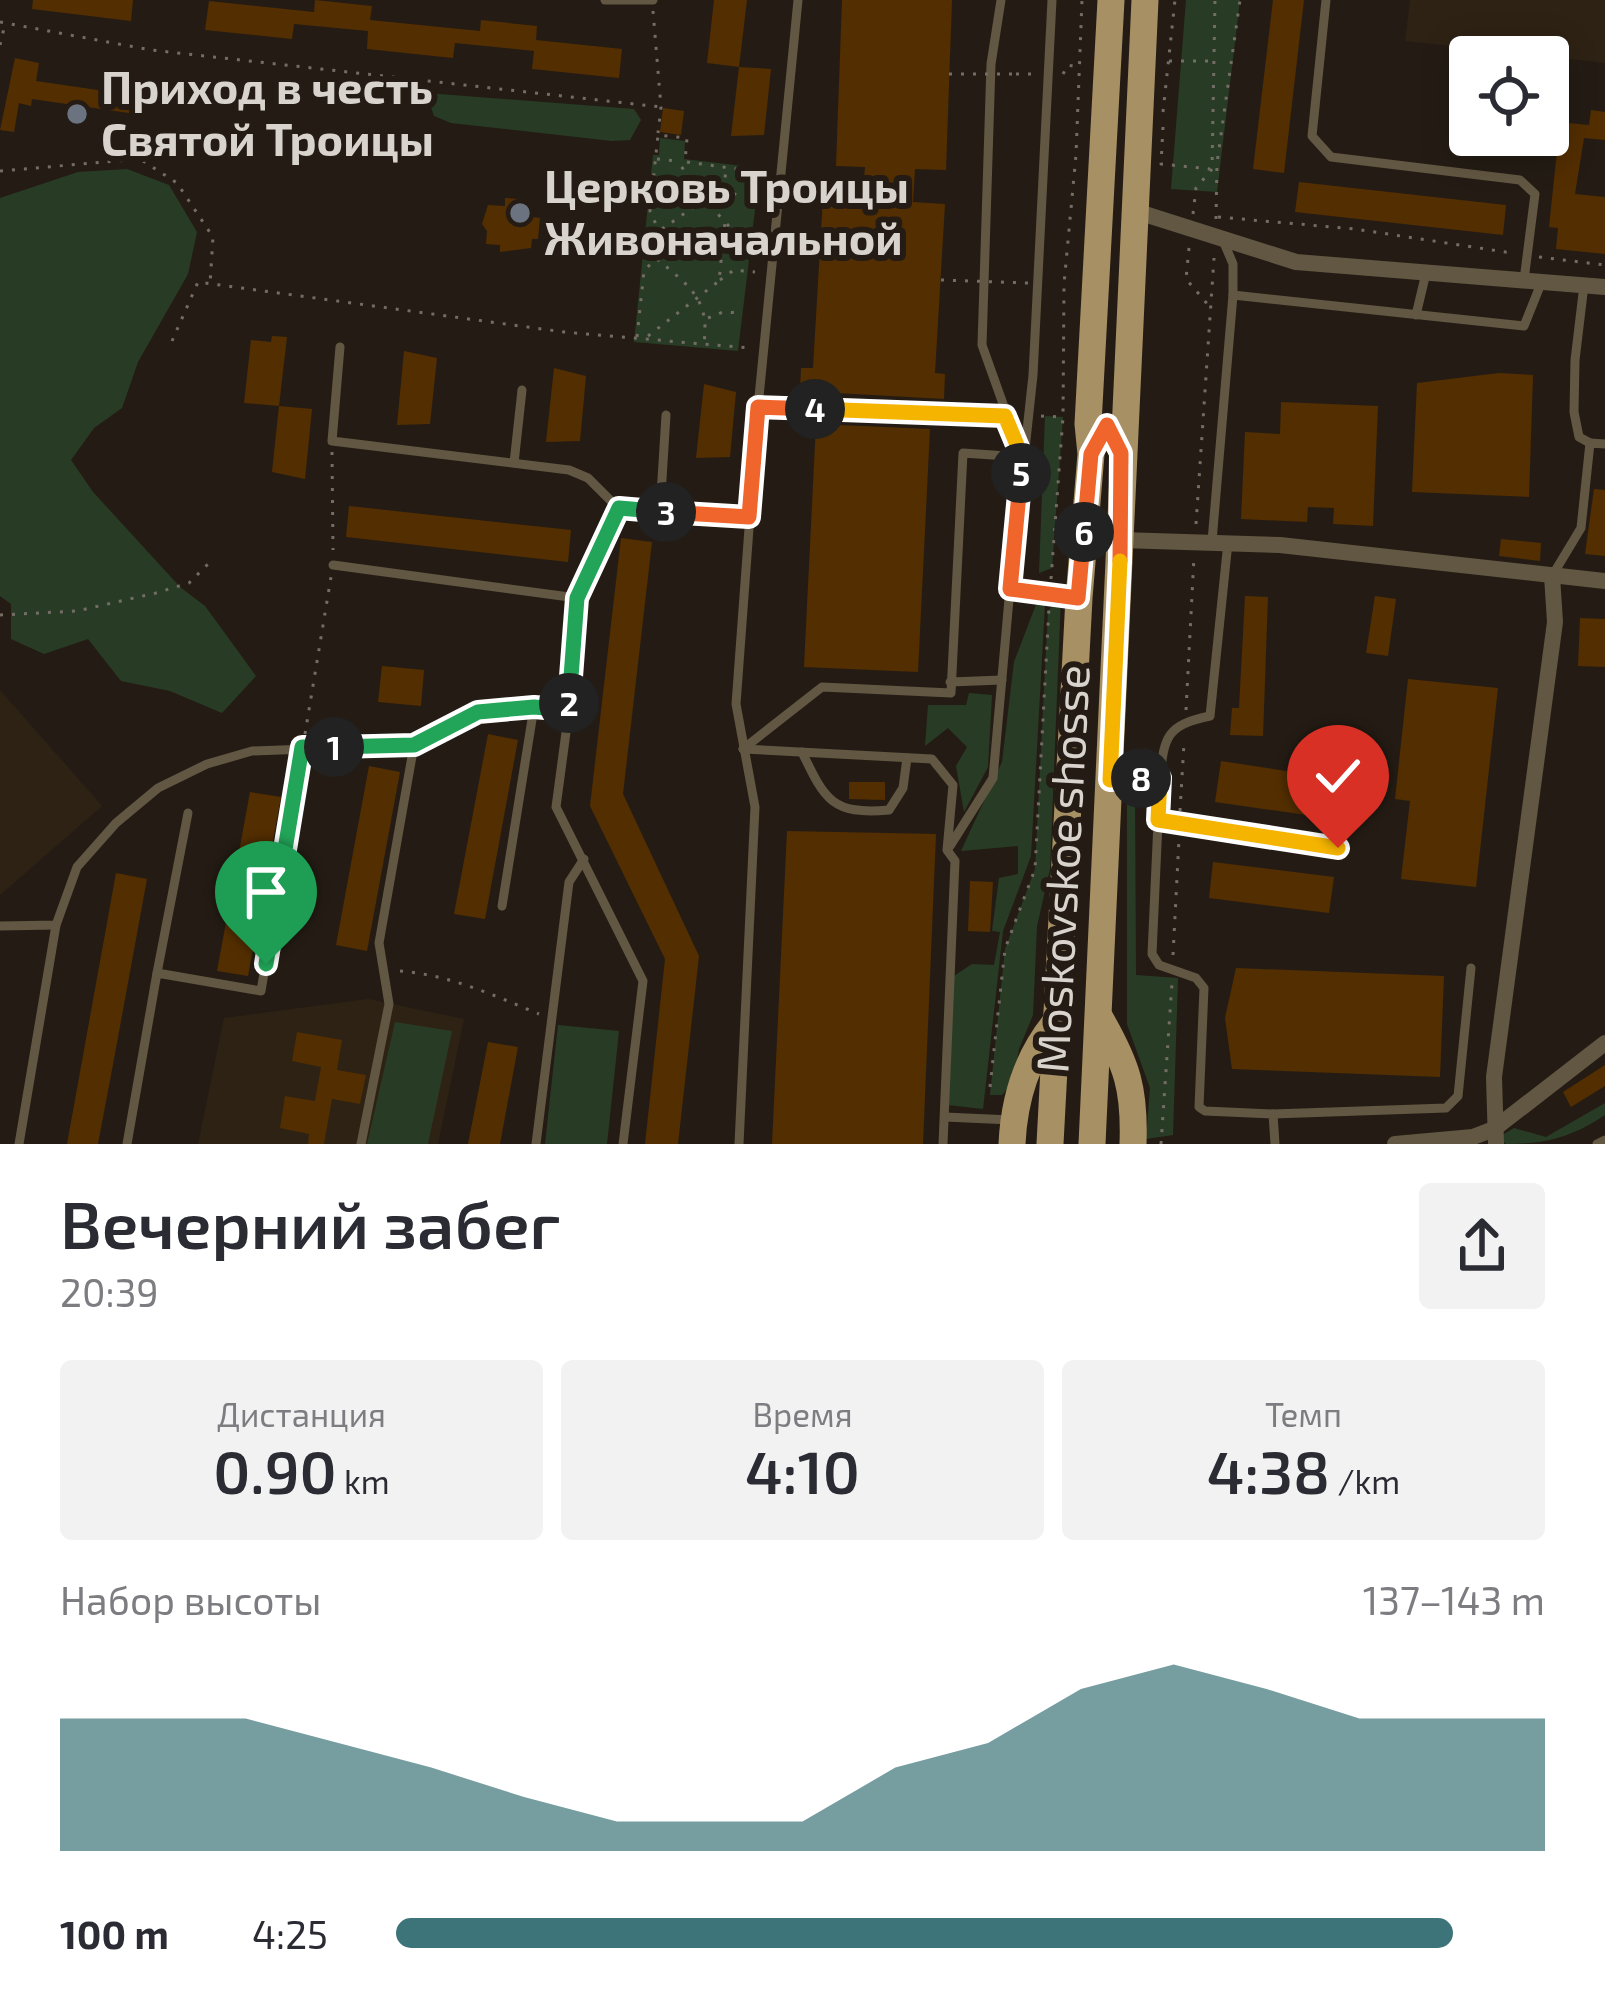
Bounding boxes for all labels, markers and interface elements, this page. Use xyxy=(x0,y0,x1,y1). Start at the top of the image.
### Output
map controls xyxy=(1449,36,1569,156)
button: locate xyxy=(1449,36,1569,156)
place label: Приход в честь Святой Троицы xyxy=(101,59,434,166)
marker: Приход в честь Святой Троицы xyxy=(64,101,90,127)
place label: Церковь Троицы Живоначальной xyxy=(544,158,909,264)
marker: Церковь Троицы Живоначальной xyxy=(507,200,533,226)
pin: 4 xyxy=(785,379,845,439)
text: 4 xyxy=(804,389,826,429)
pin: 5 xyxy=(991,443,1051,503)
text: 5 xyxy=(1012,453,1030,493)
pin: 3 xyxy=(636,482,696,542)
text: 3 xyxy=(657,492,675,532)
pin: 6 xyxy=(1054,502,1114,562)
text: 6 xyxy=(1074,512,1094,552)
street label: Moskovskoe shosse xyxy=(1023,663,1099,1074)
pin: 2 xyxy=(539,673,599,733)
text: 2 xyxy=(559,683,579,723)
pin: 1 xyxy=(304,717,364,777)
pin xyxy=(1287,725,1389,848)
text: 1 xyxy=(327,727,341,767)
icon: check xyxy=(1305,743,1371,809)
pin: 8 xyxy=(1111,748,1171,808)
text: 8 xyxy=(1131,758,1151,798)
pin xyxy=(215,841,317,964)
icon: arrive xyxy=(233,859,299,925)
text: Вечерний забег xyxy=(60,1183,560,1262)
button: share xyxy=(1419,1183,1545,1309)
text: 20:39 xyxy=(60,1268,159,1315)
text: Дистанция xyxy=(217,1394,386,1434)
text: Время xyxy=(752,1394,853,1434)
text: Темп xyxy=(1265,1394,1342,1434)
text: 0.90 xyxy=(213,1434,337,1506)
text: 4:10 xyxy=(745,1434,860,1506)
text: 4:38 xyxy=(1207,1434,1330,1506)
text: km xyxy=(337,1461,390,1501)
text: /km xyxy=(1330,1461,1400,1501)
text: Набор высоты xyxy=(60,1576,321,1623)
text: 137–143 m xyxy=(1363,1576,1545,1623)
text: 100 m xyxy=(60,1910,169,1957)
text: 4:25 xyxy=(252,1910,328,1957)

